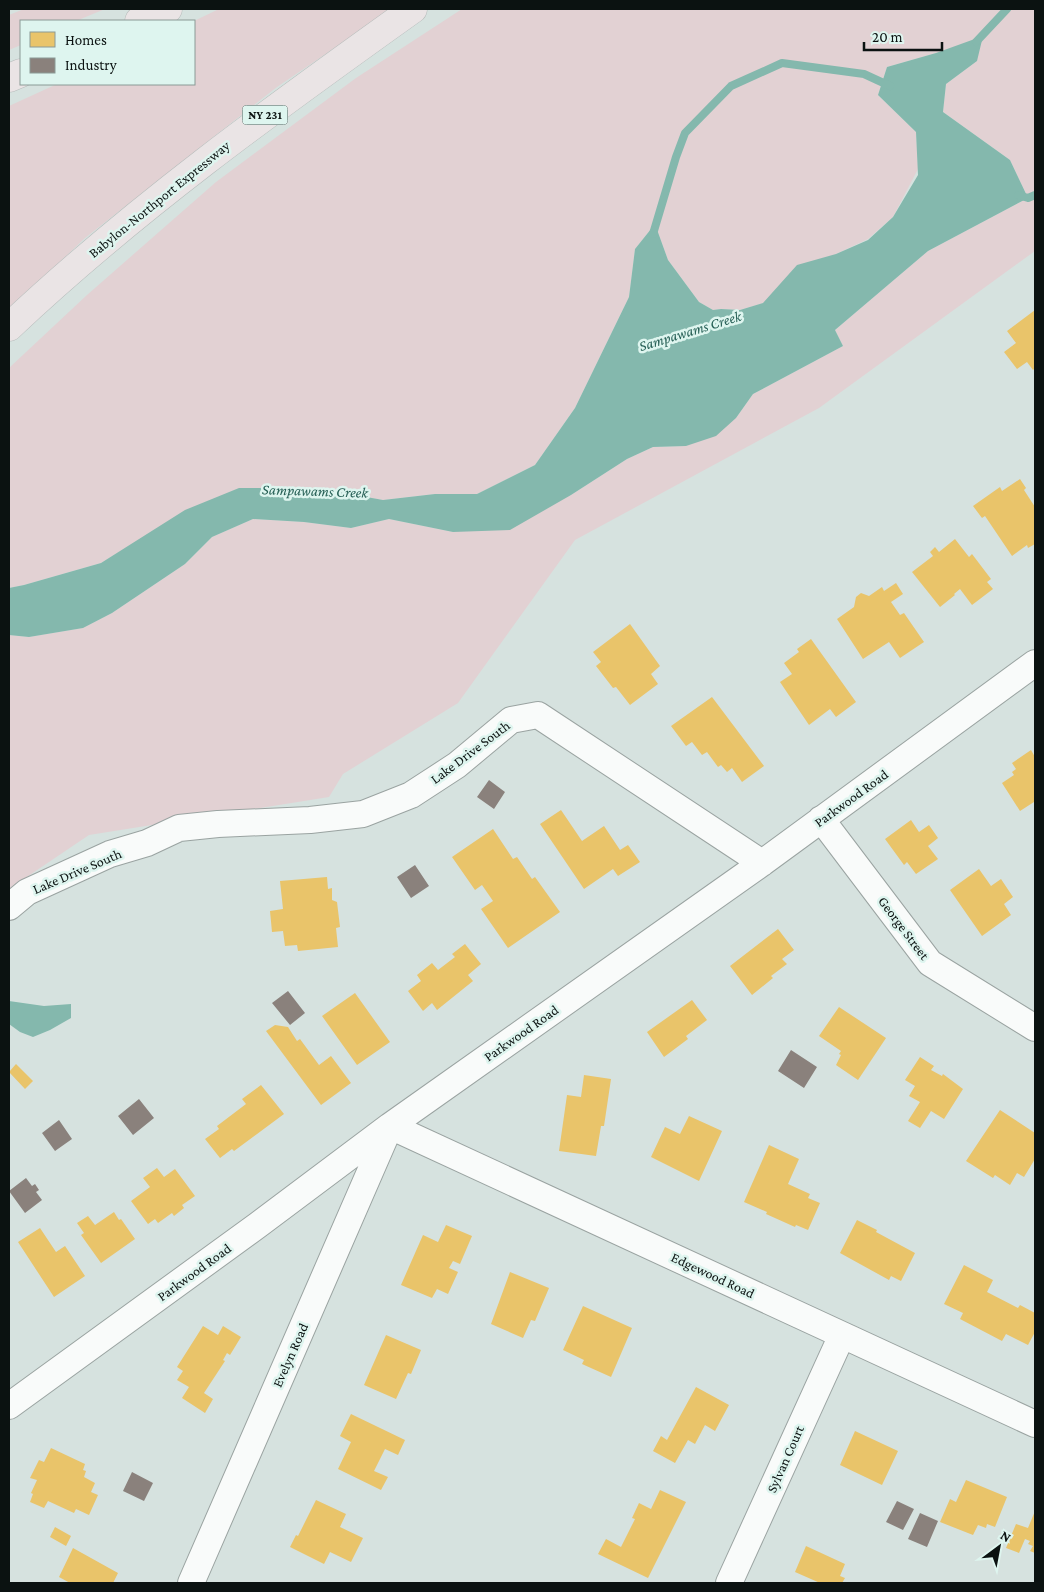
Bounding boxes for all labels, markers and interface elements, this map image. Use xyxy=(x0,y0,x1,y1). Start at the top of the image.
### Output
legend xyxy=(20,20,195,85)
scale bar xyxy=(864,20,942,52)
text: 20 m xyxy=(872,29,903,45)
text: Homes xyxy=(65,32,107,48)
text: Industry xyxy=(65,57,117,74)
road number: NY 231 xyxy=(242,106,288,124)
street label: Babylon-Northport Expressway xyxy=(85,137,233,261)
water label: Sampawams Creek xyxy=(637,307,745,355)
water label: Sampawams Creek xyxy=(262,481,370,502)
street label: Lake Drive South xyxy=(427,717,513,787)
street label: Parkwood Road xyxy=(811,766,891,830)
street label: Lake Drive South xyxy=(30,845,124,897)
street label: George Street xyxy=(875,893,933,963)
street label: Parkwood Road xyxy=(481,1001,562,1065)
street label: Parkwood Road xyxy=(154,1240,234,1304)
street label: Edgewood Road xyxy=(669,1249,758,1302)
street label: Evelyn Road xyxy=(269,1320,311,1390)
street label: Sylvan Court xyxy=(763,1423,807,1495)
north arrow xyxy=(974,1522,1024,1572)
text: N xyxy=(998,1527,1015,1546)

